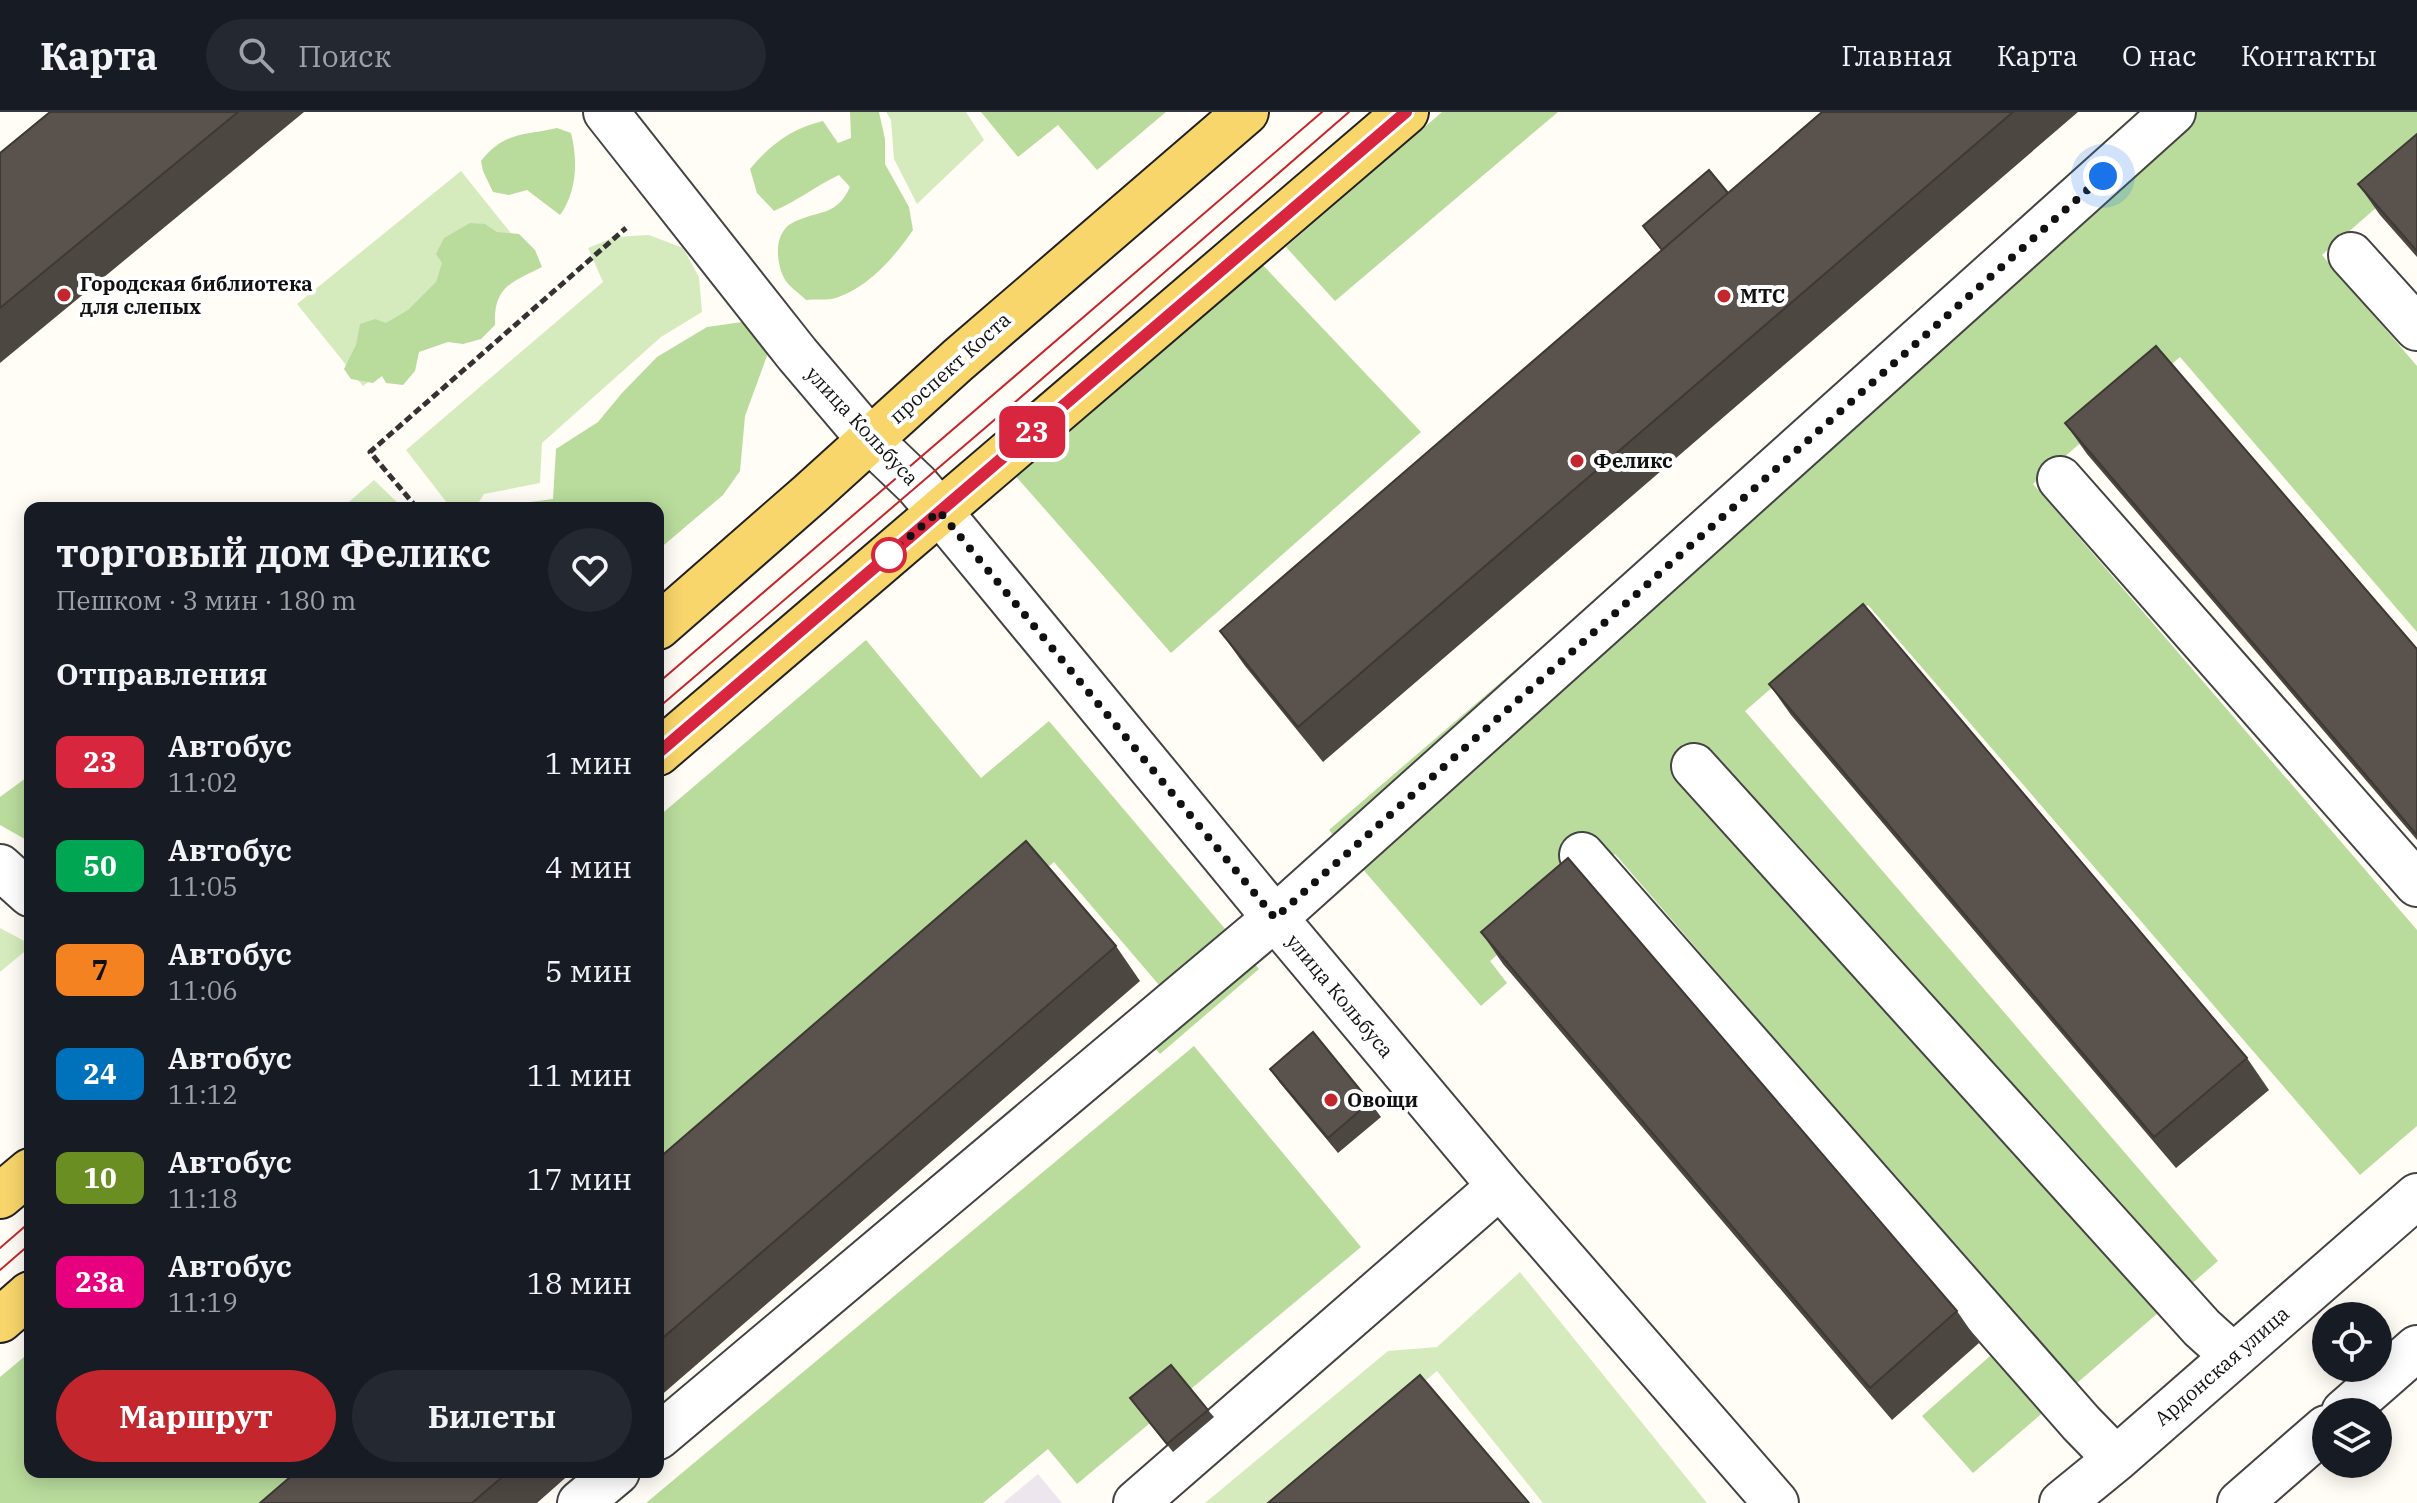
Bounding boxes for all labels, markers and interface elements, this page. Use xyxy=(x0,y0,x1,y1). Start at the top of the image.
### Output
search box xyxy=(206,19,766,91)
text: Карта xyxy=(40,31,158,80)
icon: search xyxy=(234,33,278,77)
text: Поиск xyxy=(298,36,391,75)
text: Главная xyxy=(1841,37,1953,74)
text: Карта xyxy=(1997,37,2078,74)
text: О нас xyxy=(2122,37,2197,74)
text: Контакты xyxy=(2241,37,2377,74)
your location xyxy=(2083,156,2123,196)
place label: Городская библиотека для слепых xyxy=(80,270,313,320)
place label: МТС xyxy=(1740,282,1785,309)
marker: Городская библиотека для слепых xyxy=(55,286,73,304)
marker: МТС xyxy=(1715,287,1733,305)
street label: проспект Коста xyxy=(883,306,1016,429)
street label: улица Кольбуса xyxy=(800,360,925,491)
line badge: 23 xyxy=(996,406,1068,458)
text: 23 xyxy=(1015,413,1049,450)
place label: Феликс xyxy=(1593,447,1673,474)
marker: Феликс xyxy=(1568,452,1586,470)
text: торговый дом Феликс xyxy=(56,528,491,577)
button: heart xyxy=(548,528,632,612)
unlabelled marker xyxy=(872,538,906,572)
text: Пешком · 3 мин · 180 m xyxy=(56,583,356,617)
text: Отправления xyxy=(56,654,267,693)
text: Автобус xyxy=(168,726,292,765)
text: 23 xyxy=(83,743,117,780)
text: 1 мин xyxy=(545,743,632,782)
text: 11:02 xyxy=(168,765,238,799)
text: Автобус xyxy=(168,830,292,869)
text: 50 xyxy=(83,847,117,884)
text: 4 мин xyxy=(545,847,632,886)
text: 11:05 xyxy=(168,869,238,903)
street label: улица Кольбуса xyxy=(1281,928,1400,1063)
text: Автобус xyxy=(168,934,292,973)
text: 7 xyxy=(92,951,108,988)
text: 5 мин xyxy=(545,951,632,990)
text: 11:06 xyxy=(168,973,238,1007)
text: Автобус xyxy=(168,1038,292,1077)
text: 24 xyxy=(83,1055,117,1092)
text: 11 мин xyxy=(527,1055,632,1094)
text: 11:12 xyxy=(168,1077,238,1111)
place label: Овощи xyxy=(1347,1086,1418,1113)
marker: Овощи xyxy=(1322,1091,1340,1109)
text: Автобус xyxy=(168,1142,292,1181)
text: 10 xyxy=(83,1159,117,1196)
text: 17 мин xyxy=(527,1159,632,1198)
text: 11:18 xyxy=(168,1181,238,1215)
text: Автобус xyxy=(168,1246,292,1285)
text: 23a xyxy=(75,1263,125,1300)
text: 18 мин xyxy=(527,1263,632,1302)
text: 11:19 xyxy=(168,1285,238,1319)
street label: Ардонская улица xyxy=(2149,1300,2295,1432)
map controls xyxy=(2312,1302,2392,1478)
button: locate xyxy=(2312,1302,2392,1382)
button: Маршрут xyxy=(56,1370,336,1462)
button: Билеты xyxy=(352,1370,632,1462)
button: layers xyxy=(2312,1398,2392,1478)

